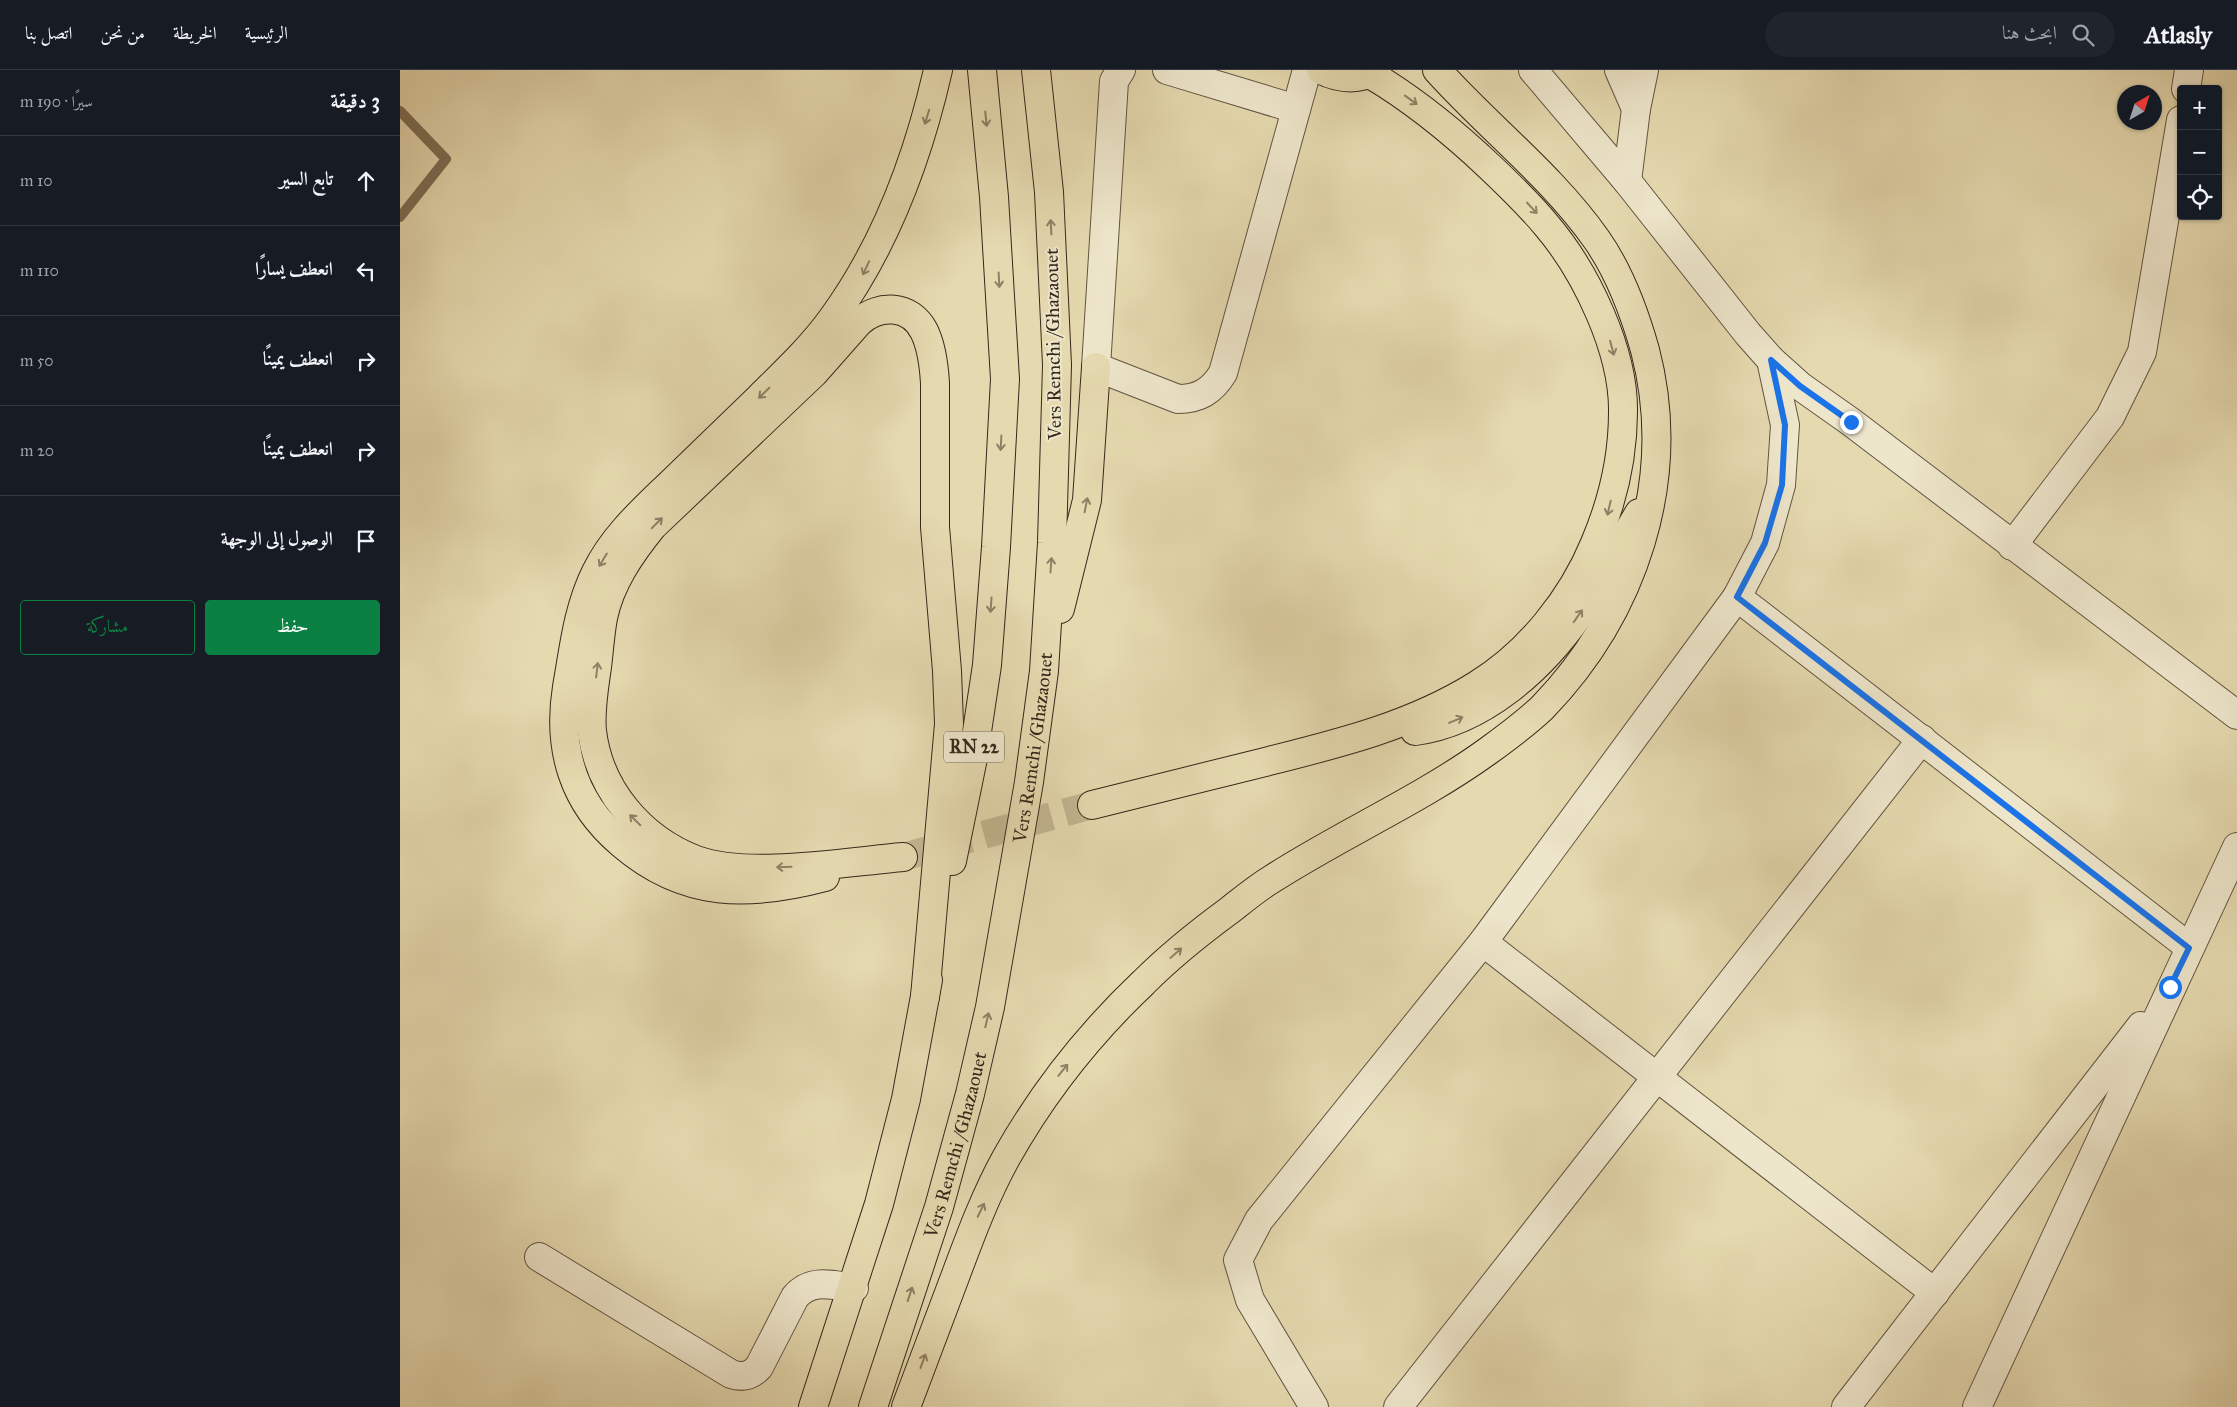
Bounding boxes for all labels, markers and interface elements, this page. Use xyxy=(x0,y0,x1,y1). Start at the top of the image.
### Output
search box xyxy=(1765,12,2115,57)
text: Atlasly xyxy=(2145,20,2212,50)
text: ابحث هنا xyxy=(2002,21,2057,44)
icon: search xyxy=(2069,21,2097,49)
text: اتصل بنا xyxy=(25,22,72,44)
text: من نحن xyxy=(100,22,145,44)
text: الخريطة xyxy=(173,22,217,44)
text: الرئيسية xyxy=(245,22,288,44)
north arrow xyxy=(2117,85,2162,130)
map controls xyxy=(2177,85,2222,220)
button: + xyxy=(2177,85,2222,130)
text: 3 دقيقة xyxy=(330,88,380,114)
text: سيرًا · 190 m xyxy=(20,92,93,111)
one-way arrow xyxy=(1404,95,1418,105)
one-way arrow xyxy=(921,109,931,125)
one-way arrow xyxy=(982,110,991,126)
button: − xyxy=(2177,130,2222,175)
text: تابع السير xyxy=(279,167,333,190)
icon: ahead xyxy=(352,167,380,195)
text: 10 m xyxy=(20,171,52,190)
button: locate xyxy=(2177,175,2222,220)
one-way arrow xyxy=(1526,202,1538,215)
one-way arrow xyxy=(1046,220,1055,236)
street label: Vers Remchi /Ghazaouet xyxy=(1040,248,1066,441)
text: انعطف يسارًا xyxy=(255,257,333,280)
icon: left xyxy=(352,257,380,285)
one-way arrow xyxy=(861,260,870,275)
text: 110 m xyxy=(20,261,59,280)
one-way arrow xyxy=(995,272,1004,288)
one-way arrow xyxy=(1608,339,1617,355)
text: انعطف يمينًا xyxy=(263,347,333,370)
icon: right xyxy=(352,347,380,375)
text: 50 m xyxy=(20,351,54,370)
one-way arrow xyxy=(757,387,770,399)
route end xyxy=(1840,411,1863,434)
one-way arrow xyxy=(997,434,1006,450)
text: انعطف يمينًا xyxy=(263,437,333,460)
icon: right xyxy=(352,437,380,465)
text: 20 m xyxy=(20,441,54,460)
one-way arrow xyxy=(1082,497,1091,513)
one-way arrow xyxy=(1604,499,1613,515)
one-way arrow xyxy=(651,517,663,530)
text: الوصول إلى الوجهة xyxy=(221,527,333,550)
icon: arrive xyxy=(352,527,380,555)
one-way arrow xyxy=(597,553,607,567)
one-way arrow xyxy=(1046,557,1055,573)
one-way arrow xyxy=(987,597,996,613)
button: مشاركة xyxy=(20,600,195,655)
button: حفظ xyxy=(205,600,380,655)
one-way arrow xyxy=(1573,609,1583,623)
street label: Vers Remchi /Ghazaouet xyxy=(1007,652,1057,845)
one-way arrow xyxy=(592,662,602,678)
one-way arrow xyxy=(1448,714,1463,724)
road number: RN 22 xyxy=(944,732,1004,762)
one-way arrow xyxy=(629,814,641,827)
one-way arrow xyxy=(777,862,793,872)
one-way arrow xyxy=(1169,948,1182,959)
route start xyxy=(2159,976,2182,999)
one-way arrow xyxy=(983,1012,992,1028)
street label: Vers Remchi /Ghazaouet xyxy=(918,1049,991,1242)
one-way arrow xyxy=(1058,1064,1069,1077)
one-way arrow xyxy=(976,1202,986,1217)
one-way arrow xyxy=(906,1287,916,1303)
one-way arrow xyxy=(919,1354,928,1370)

